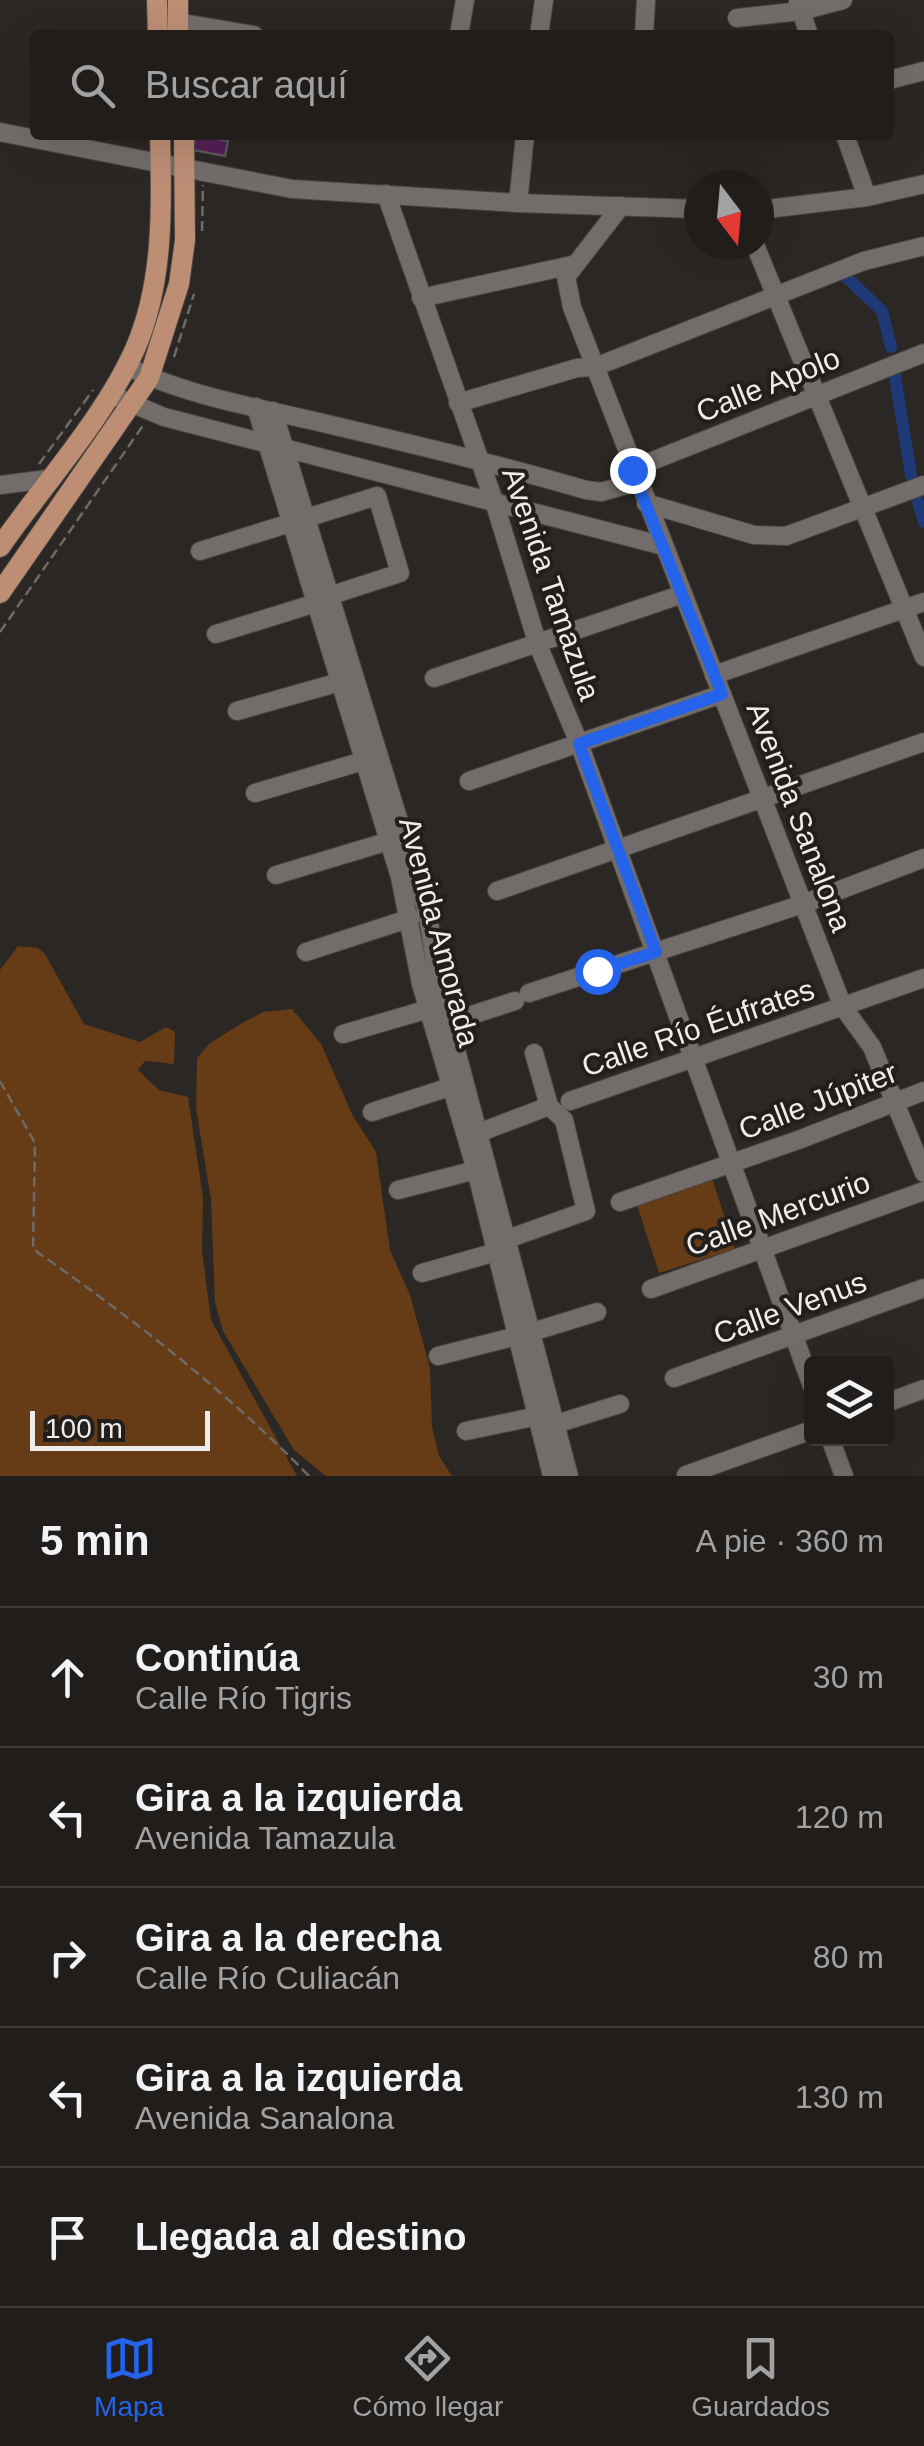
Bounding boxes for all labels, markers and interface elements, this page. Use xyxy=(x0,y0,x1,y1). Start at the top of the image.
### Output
search box xyxy=(30,30,894,140)
icon: search xyxy=(65,58,120,113)
text: Buscar aquí xyxy=(145,64,348,106)
north arrow xyxy=(684,170,774,260)
street label: Calle Apolo xyxy=(691,341,844,428)
route end xyxy=(610,448,656,494)
street label: Avenida Tamazula xyxy=(496,463,607,705)
street label: Avenida Sanalona xyxy=(741,697,859,936)
street label: Avenida Amorada xyxy=(393,813,486,1051)
route start xyxy=(575,949,621,995)
street label: Calle Río Éufrates xyxy=(577,972,818,1083)
street label: Calle Júpiter xyxy=(734,1055,902,1146)
street label: Calle Mercurio xyxy=(681,1165,874,1262)
street label: Calle Venus xyxy=(709,1265,871,1350)
map controls xyxy=(804,1356,894,1446)
button: layers xyxy=(804,1356,894,1446)
scale bar xyxy=(30,1406,210,1450)
text: 100 m xyxy=(45,1413,123,1444)
text: 5 min xyxy=(40,1517,150,1564)
text: A pie · 360 m xyxy=(695,1523,884,1559)
text: Continúa xyxy=(135,1637,300,1679)
icon: ahead xyxy=(40,1650,95,1705)
text: 30 m xyxy=(813,1659,884,1695)
text: Calle Río Tigris xyxy=(135,1680,352,1716)
text: Gira a la izquierda xyxy=(135,1777,462,1819)
icon: left xyxy=(40,1790,95,1845)
text: 120 m xyxy=(795,1799,884,1835)
text: Avenida Tamazula xyxy=(135,1820,395,1856)
text: Gira a la derecha xyxy=(135,1917,441,1959)
icon: right xyxy=(40,1930,95,1985)
text: 80 m xyxy=(813,1939,884,1975)
text: Calle Río Culiacán xyxy=(135,1960,400,1996)
text: Gira a la izquierda xyxy=(135,2057,462,2099)
icon: left xyxy=(40,2070,95,2125)
text: 130 m xyxy=(795,2079,884,2115)
text: Avenida Sanalona xyxy=(135,2100,394,2136)
icon: arrive xyxy=(40,2210,95,2265)
text: Llegada al destino xyxy=(135,2216,467,2258)
tab: Mapa xyxy=(94,2331,164,2423)
tab: Cómo llegar xyxy=(352,2331,503,2423)
tab: Guardados xyxy=(691,2331,830,2423)

